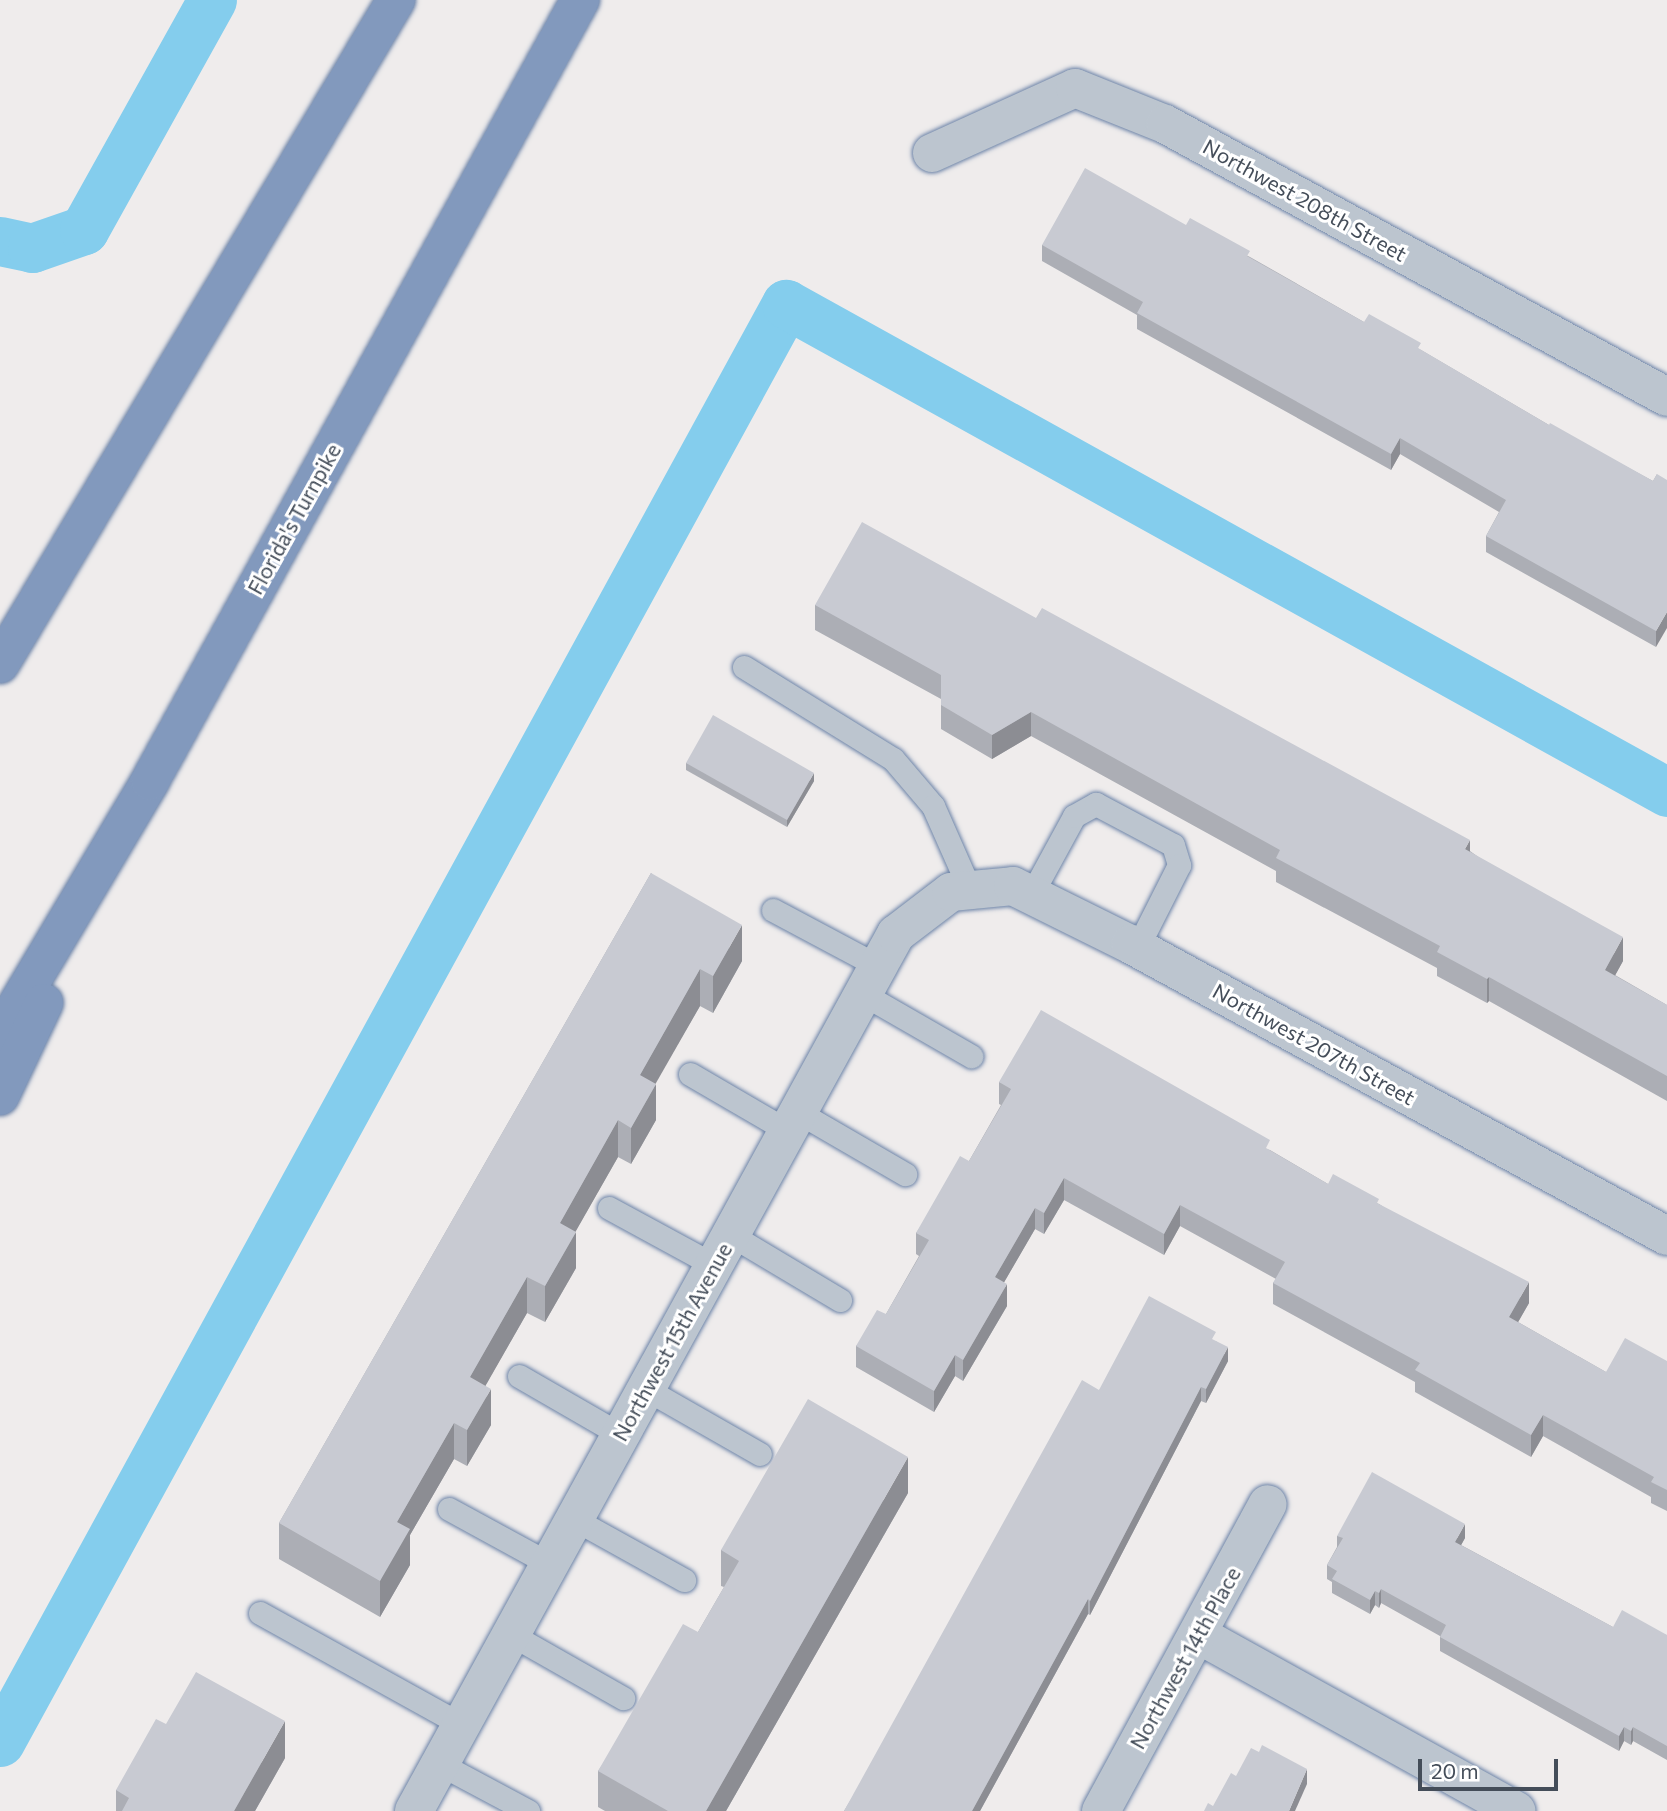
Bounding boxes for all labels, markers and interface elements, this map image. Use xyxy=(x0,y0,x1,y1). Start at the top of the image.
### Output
street label: Northwest 208th Street xyxy=(1199,133,1411,267)
street label: Florida's Turnpike xyxy=(242,439,346,599)
street label: Northwest 207th Street xyxy=(1209,978,1419,1110)
street label: Northwest 15th Avenue xyxy=(607,1239,737,1445)
street label: Northwest 14th Place xyxy=(1125,1563,1245,1753)
scale bar xyxy=(1422,1744,1562,1788)
text: 20 m xyxy=(1431,1758,1479,1783)

